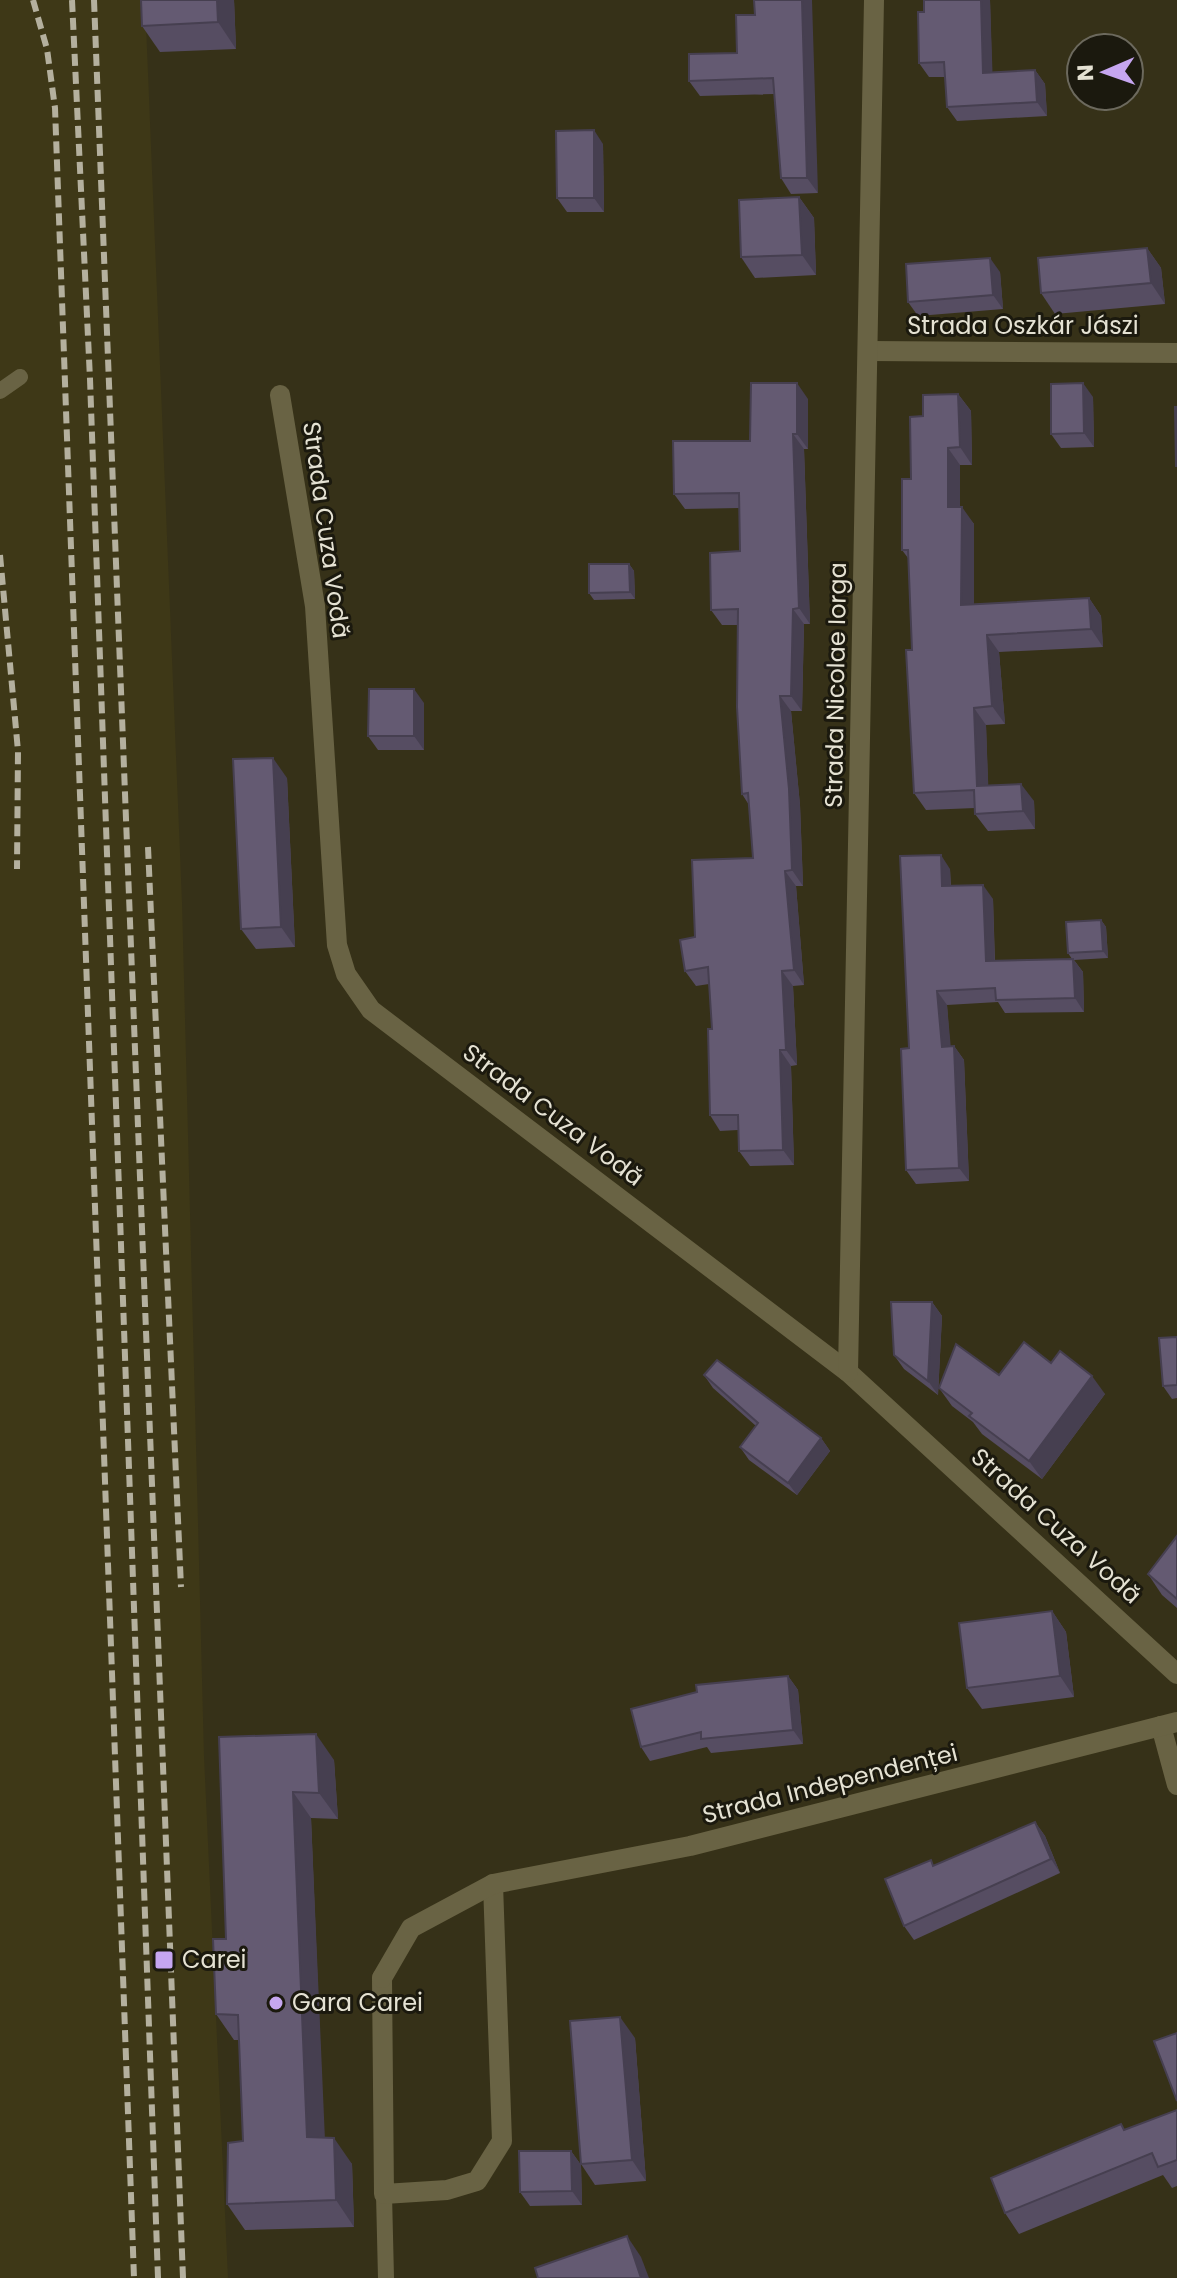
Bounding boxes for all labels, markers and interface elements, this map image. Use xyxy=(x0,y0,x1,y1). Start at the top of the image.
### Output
north arrow xyxy=(1065,32,1145,112)
text: N xyxy=(1070,64,1101,81)
street label: Strada Oszkár Jászi xyxy=(907,309,1139,342)
street label: Strada Cuza Vodă xyxy=(295,420,358,640)
street label: Strada Nicolae Iorga xyxy=(817,562,854,808)
street label: Strada Cuza Vodă xyxy=(456,1036,650,1193)
street label: Strada Cuza Vodă xyxy=(964,1440,1148,1611)
street label: Strada Independenței xyxy=(699,1736,961,1831)
place label: Carei xyxy=(182,1943,247,1976)
marker: Carei xyxy=(153,1949,175,1971)
place label: Gara Carei xyxy=(292,1986,423,2019)
marker: Gara Carei xyxy=(267,1994,285,2012)

